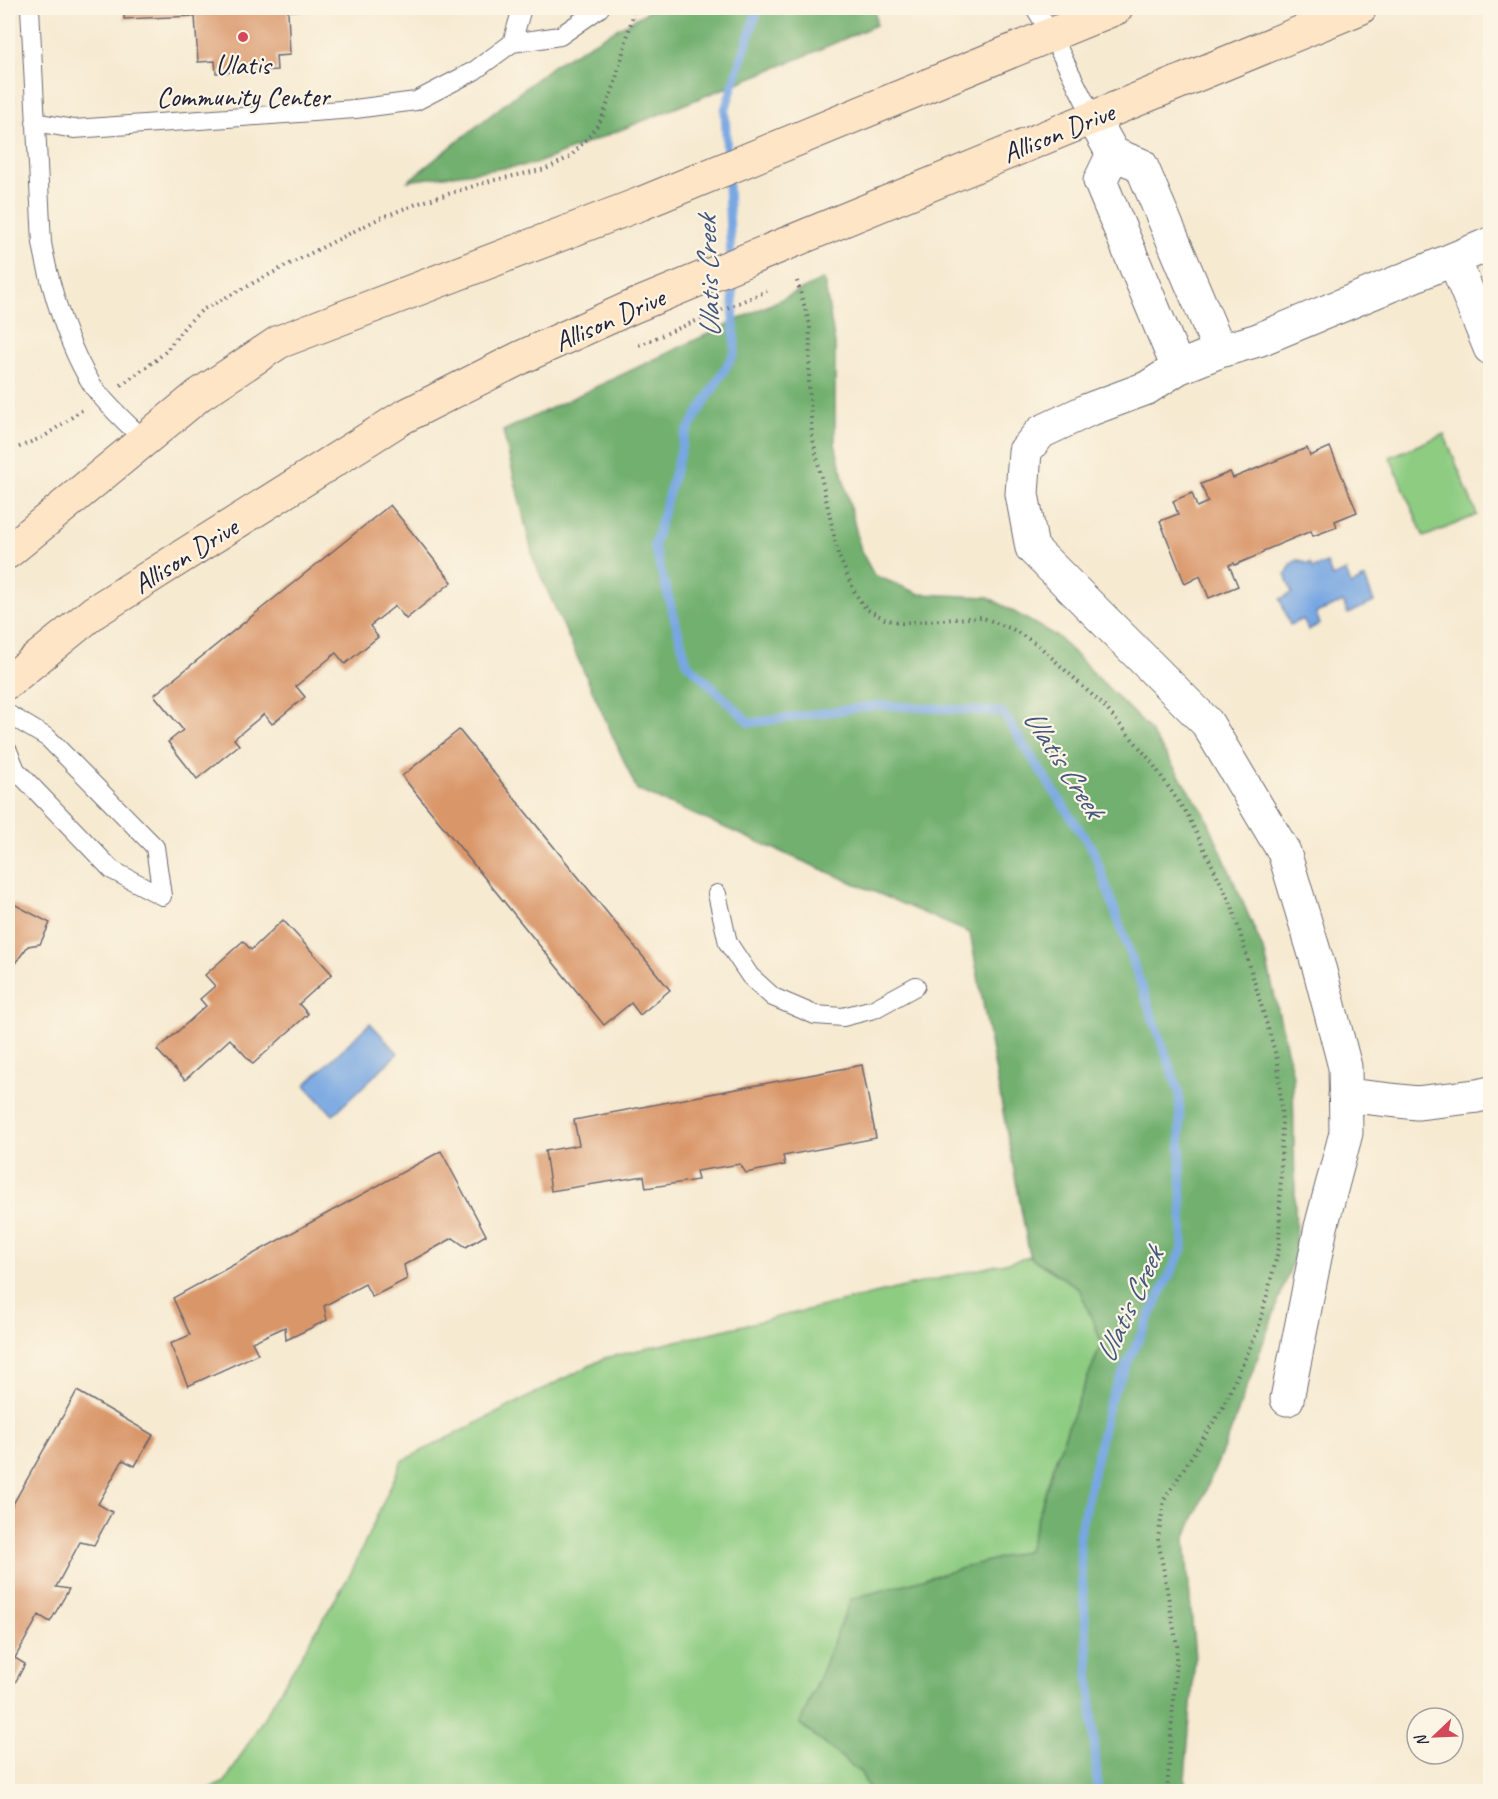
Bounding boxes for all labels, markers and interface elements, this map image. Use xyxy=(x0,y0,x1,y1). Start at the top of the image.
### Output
marker: Ulatis Community Center xyxy=(236,30,250,44)
place label: Ulatis Community Center xyxy=(156,47,331,114)
street label: Allison Drive xyxy=(997,94,1121,171)
water label: Ulatis Creek xyxy=(687,210,729,339)
street label: Allison Drive xyxy=(548,279,672,359)
street label: Allison Drive xyxy=(126,508,246,601)
water label: Ulatis Creek xyxy=(1015,701,1116,829)
water label: Ulatis Creek xyxy=(1086,1237,1174,1368)
north arrow xyxy=(1405,1706,1465,1766)
text: N xyxy=(1410,1730,1433,1750)

